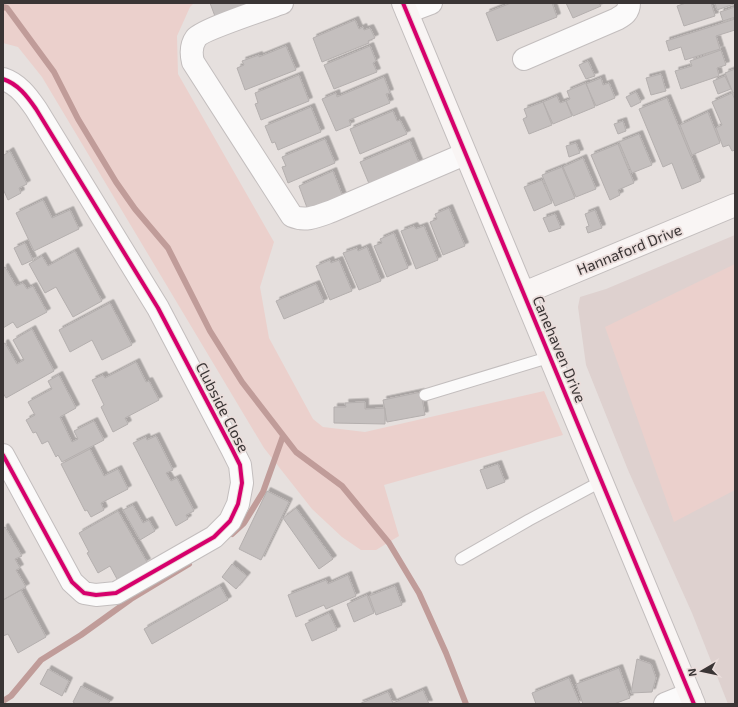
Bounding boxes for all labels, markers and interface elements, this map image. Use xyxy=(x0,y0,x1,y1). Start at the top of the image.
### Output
street label: Hannaford Drive xyxy=(574,220,684,278)
street label: Canehaven Drive xyxy=(529,293,591,405)
street label: Clubside Close xyxy=(193,359,253,455)
north arrow xyxy=(682,651,722,691)
text: N xyxy=(685,668,699,678)

